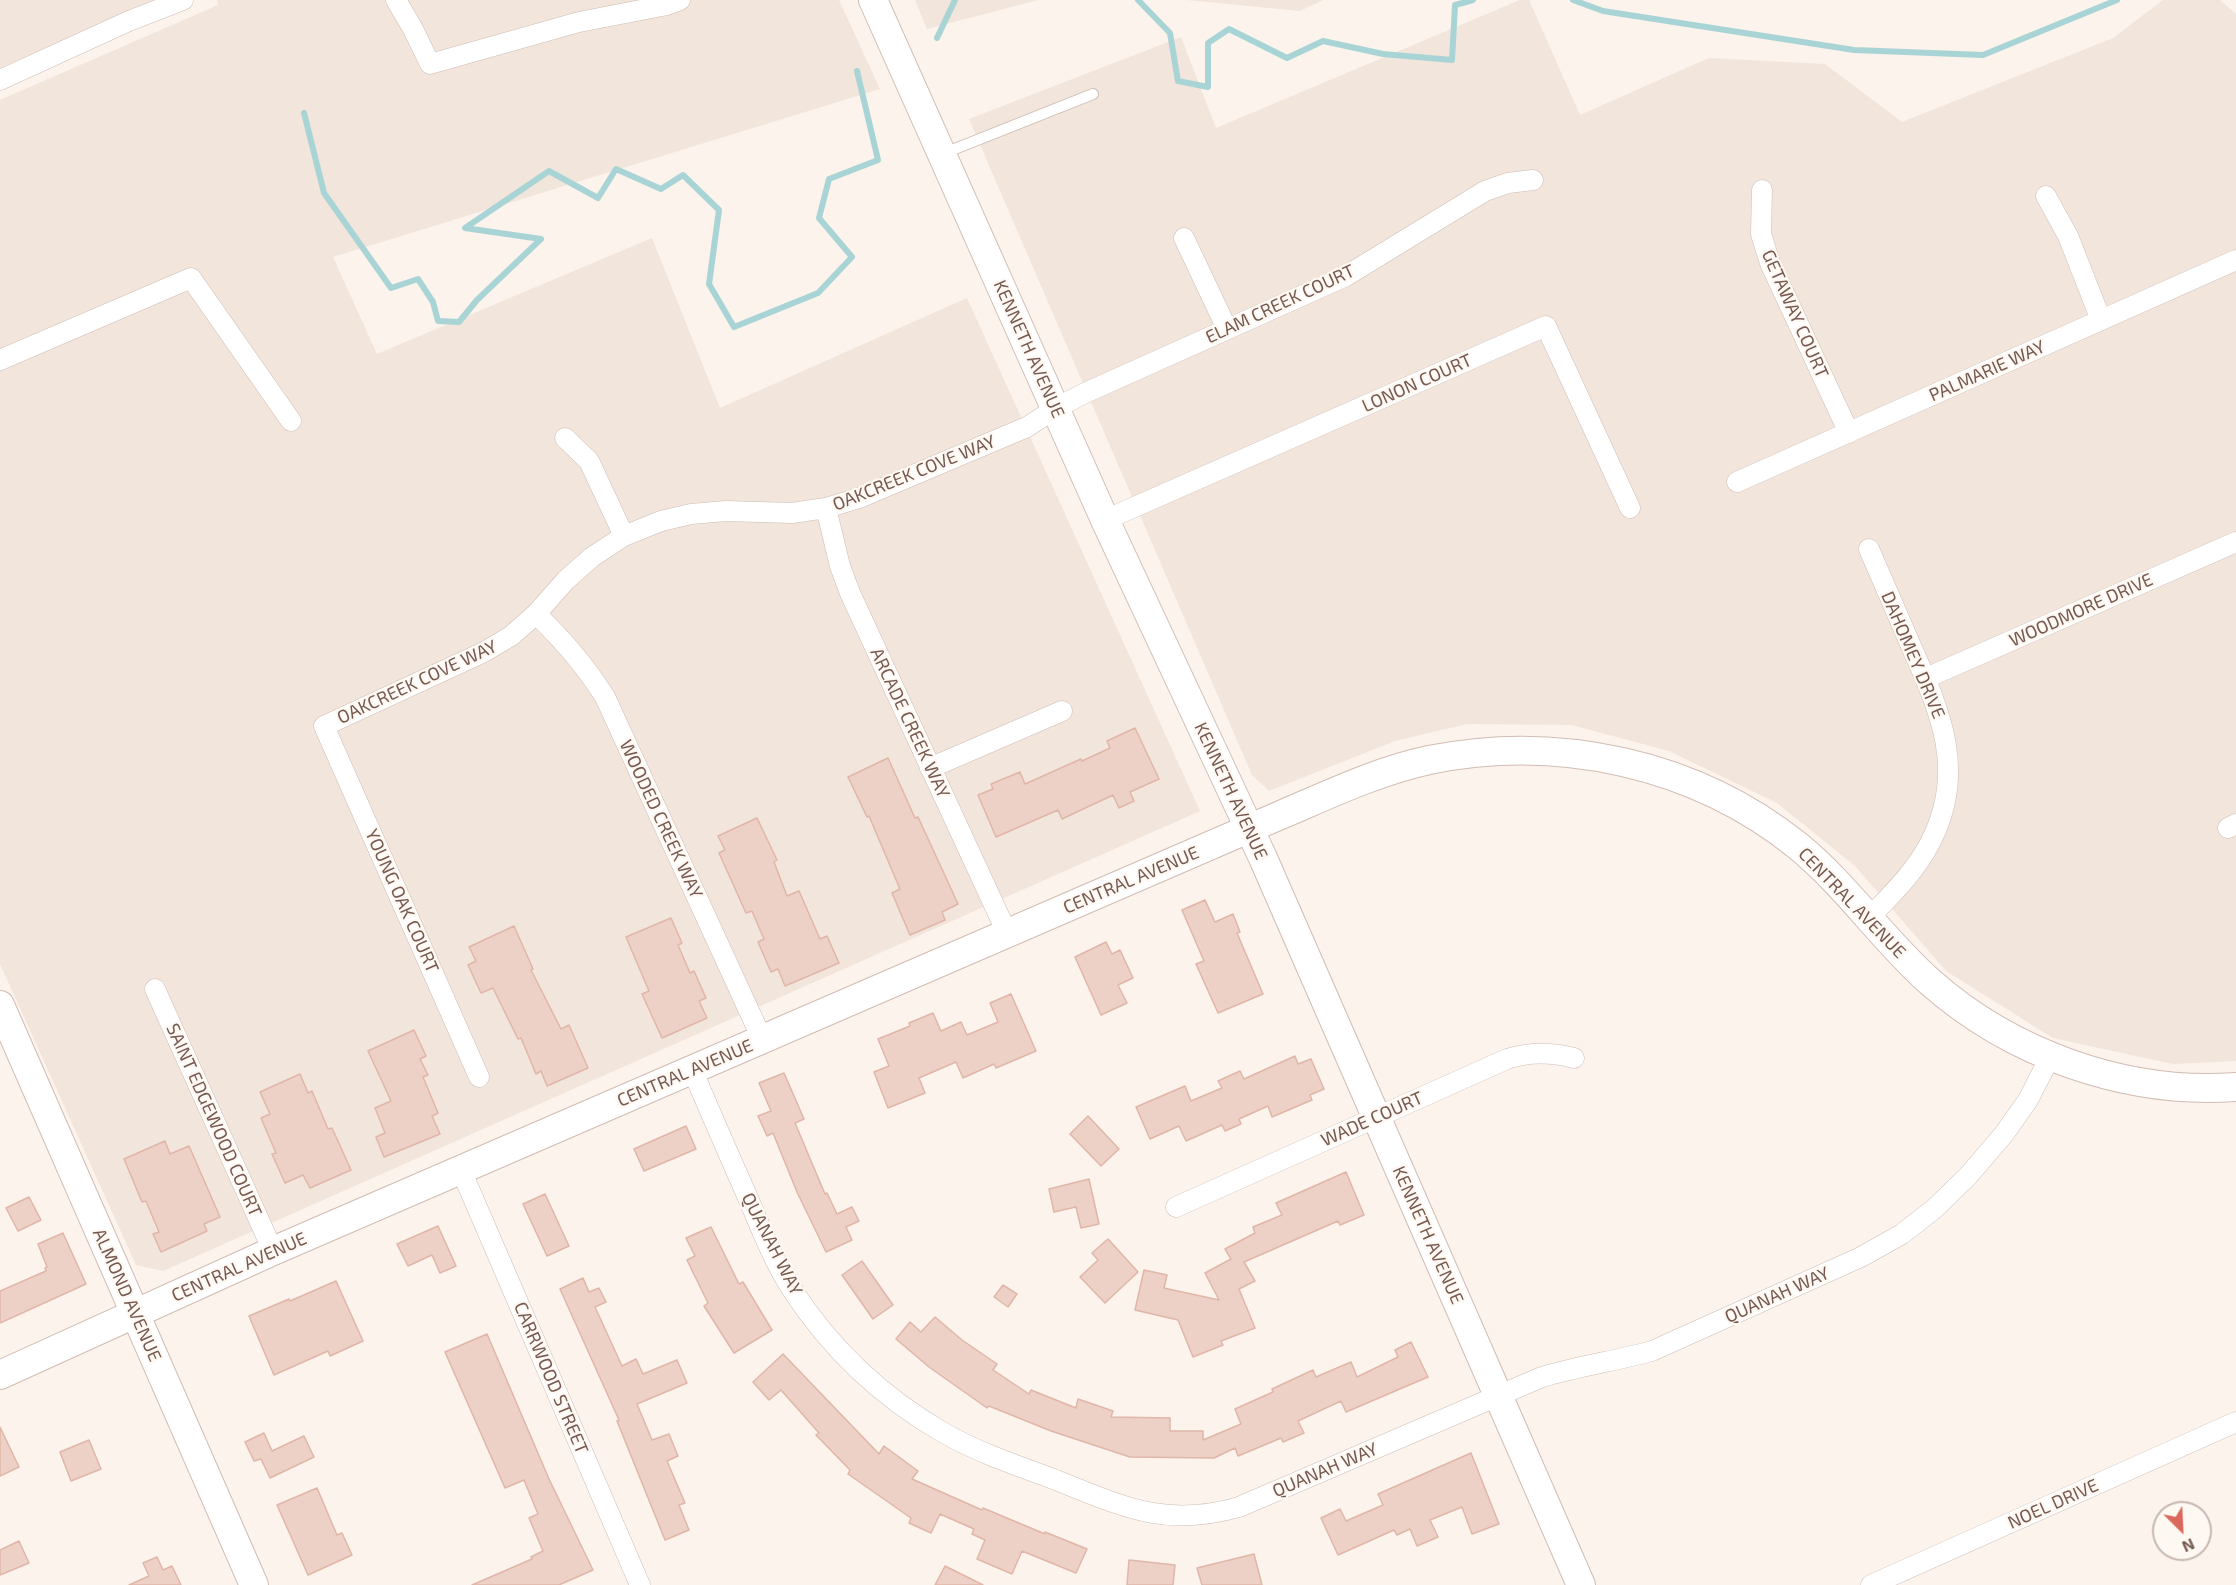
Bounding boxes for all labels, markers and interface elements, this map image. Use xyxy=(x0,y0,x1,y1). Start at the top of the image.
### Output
street label: GETAWAY COURT xyxy=(1757,246,1833,382)
street label: ELAM CREEK COURT xyxy=(1202,260,1358,348)
street label: KENNETH AVENUE xyxy=(989,277,1069,421)
street label: PALMARIE WAY xyxy=(1926,336,2048,406)
street label: LONON COURT xyxy=(1359,349,1475,417)
street label: OAKCREEK COVE WAY xyxy=(829,430,999,516)
street label: WOODMORE DRIVE xyxy=(2006,569,2156,651)
street label: DAHOMEY DRIVE xyxy=(1876,588,1950,722)
street label: OAKCREEK COVE WAY xyxy=(334,635,500,729)
street label: ARCADE CREEK WAY xyxy=(866,645,954,801)
street label: KENNETH AVENUE xyxy=(1190,719,1272,863)
street label: WOODED CREEK WAY xyxy=(615,736,707,902)
street label: YOUNG OAK COURT xyxy=(361,826,443,976)
street label: CENTRAL AVENUE xyxy=(1060,842,1202,918)
street label: CENTRAL AVENUE xyxy=(1794,843,1910,963)
street label: SAINT EDGEWOOD COURT xyxy=(162,1020,266,1220)
street label: CENTRAL AVENUE xyxy=(614,1035,756,1111)
street label: WADE COURT xyxy=(1318,1087,1426,1151)
street label: KENNETH AVENUE xyxy=(1388,1163,1468,1307)
street label: QUANAH WAY xyxy=(737,1189,807,1299)
street label: ALMOND AVENUE xyxy=(88,1225,166,1365)
street label: CENTRAL AVENUE xyxy=(168,1228,310,1306)
street label: QUANAH WAY xyxy=(1721,1262,1833,1328)
street label: CARRWOOD STREET xyxy=(509,1299,593,1457)
street label: QUANAH WAY xyxy=(1269,1438,1381,1502)
street label: NOEL DRIVE xyxy=(2004,1474,2102,1534)
north arrow xyxy=(2152,1501,2212,1561)
text: N xyxy=(2180,1535,2198,1557)

